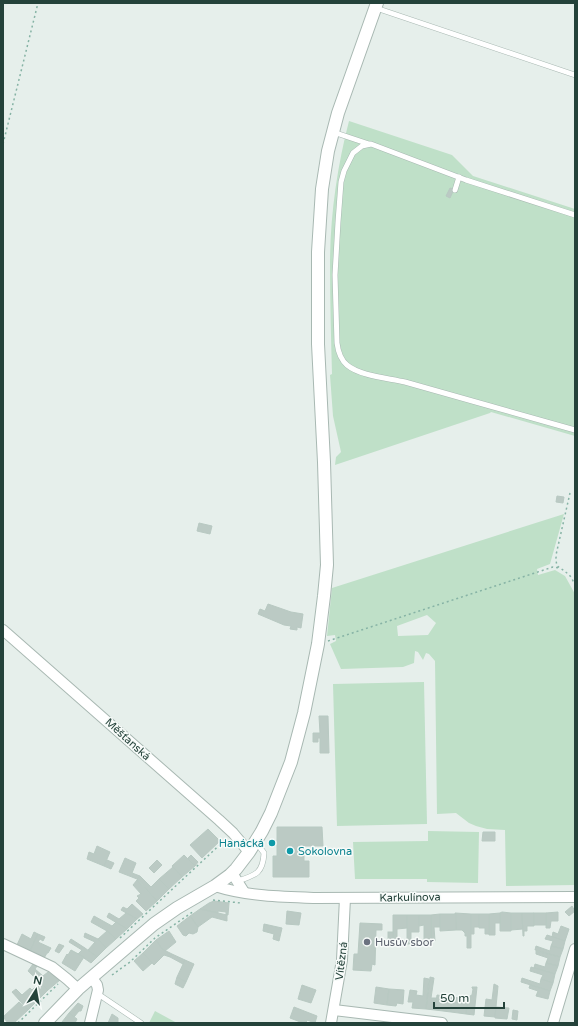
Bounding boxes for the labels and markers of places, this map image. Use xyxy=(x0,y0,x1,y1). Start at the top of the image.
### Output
place label: Hanácká xyxy=(219,837,264,850)
marker: Hanácká xyxy=(267,838,277,848)
place label: Sokolovna xyxy=(298,845,352,858)
marker: Sokolovna xyxy=(285,846,295,856)
place label: Husův sbor xyxy=(375,936,434,949)
marker: Husův sbor xyxy=(362,937,372,947)

